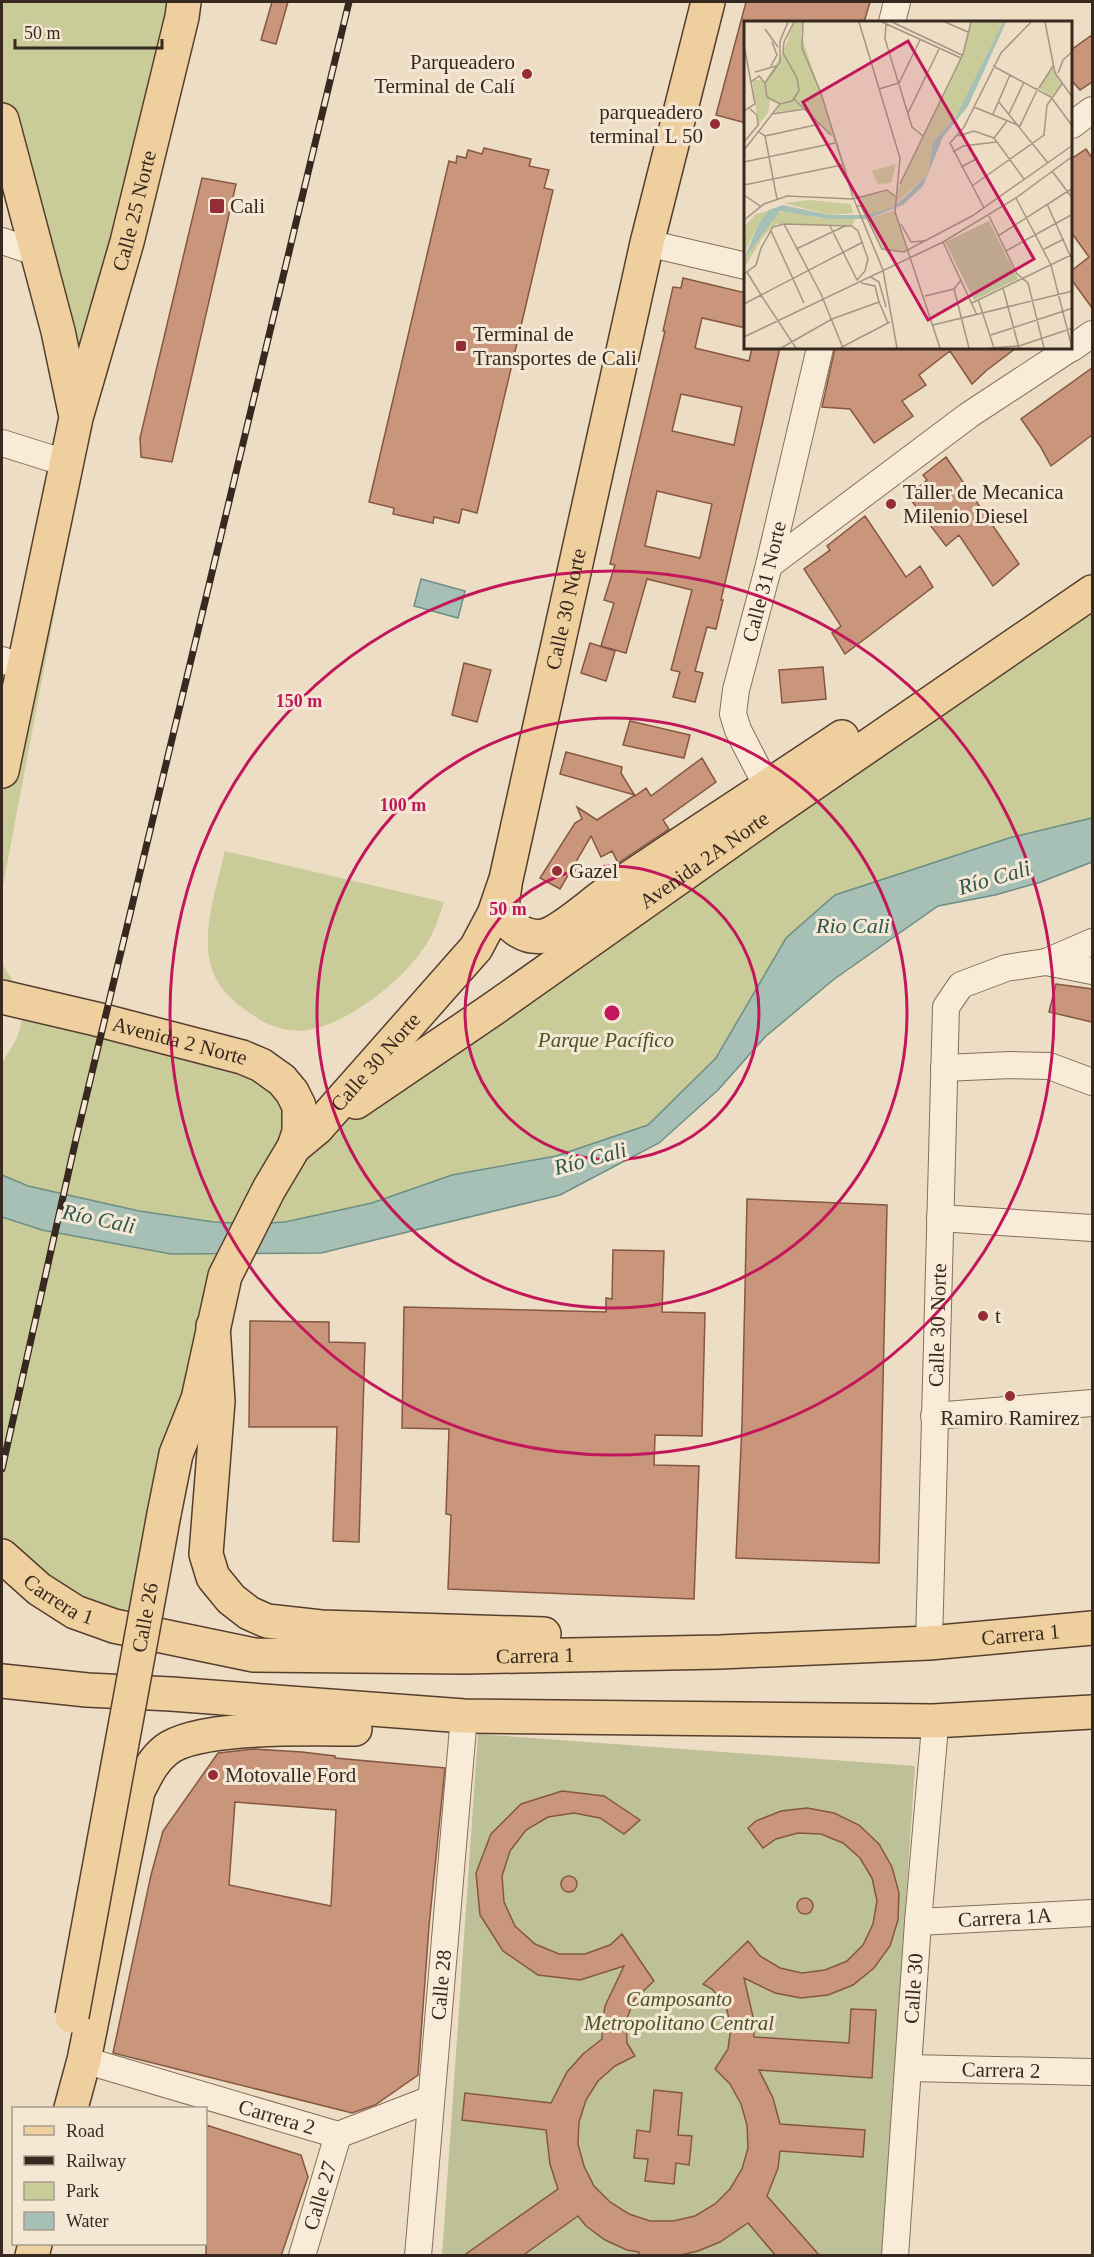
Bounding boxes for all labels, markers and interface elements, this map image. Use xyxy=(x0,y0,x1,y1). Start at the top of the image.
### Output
scale bar xyxy=(15,12,162,50)
inset map xyxy=(744,21,1073,350)
text: 50 m xyxy=(24,23,61,43)
place label: Parqueadero Terminal de Calí xyxy=(374,50,515,98)
marker: Parqueadero Terminal de Calí xyxy=(520,67,534,81)
place label: parqueadero terminal L 50 xyxy=(589,100,703,148)
marker: parqueadero terminal L 50 xyxy=(708,117,722,131)
street label: Calle 25 Norte xyxy=(107,148,161,274)
place label: Cali xyxy=(230,194,265,218)
marker: Cali xyxy=(208,197,226,215)
place label: Terminal de Transportes de Cali xyxy=(473,322,637,370)
marker: Terminal de Transportes de Cali xyxy=(454,339,468,353)
place label: Taller de Mecanica Milenio Diesel xyxy=(903,480,1064,528)
marker: Taller de Mecanica Milenio Diesel xyxy=(884,497,898,511)
street label: Calle 31 Norte xyxy=(737,519,791,644)
street label: Calle 30 Norte xyxy=(541,546,591,672)
text: 150 m xyxy=(276,691,322,711)
text: 100 m xyxy=(380,795,426,815)
street label: Avenida 2A Norte xyxy=(635,806,773,914)
water label: Río Cali xyxy=(954,855,1033,900)
place label: Gazel xyxy=(569,859,618,883)
marker: Gazel xyxy=(550,864,564,878)
text: 50 m xyxy=(489,899,527,919)
water label: Rio Cali xyxy=(815,913,890,938)
centre of rings xyxy=(602,1003,622,1023)
street label: Calle 30 Norte xyxy=(325,1008,425,1116)
street label: Avenida 2 Norte xyxy=(110,1012,251,1070)
park label: Parque Pacífico xyxy=(537,1028,674,1052)
water label: Río Cali xyxy=(550,1137,629,1180)
water label: Río Cali xyxy=(59,1198,138,1238)
street label: Calle 30 Norte xyxy=(924,1263,951,1387)
place label: t xyxy=(995,1304,1001,1328)
marker: t xyxy=(976,1309,990,1323)
marker: Ramiro Ramirez xyxy=(1003,1389,1017,1403)
place label: Ramiro Ramirez xyxy=(940,1406,1080,1430)
street label: Carrera 1 xyxy=(18,1569,97,1630)
street label: Calle 26 xyxy=(127,1581,163,1655)
street label: Carrera 1 xyxy=(980,1619,1061,1650)
street label: Carrera 1 xyxy=(496,1643,575,1668)
place label: Motovalle Ford xyxy=(225,1763,357,1787)
marker: Motovalle Ford xyxy=(206,1768,220,1782)
street label: Carrera 1A xyxy=(957,1903,1053,1932)
street label: Calle 28 xyxy=(426,1949,456,2021)
street label: Calle 30 xyxy=(899,1953,928,2025)
park label: Camposanto Metropolitano Central xyxy=(583,1987,774,2035)
street label: Carrera 2 xyxy=(961,2057,1041,2083)
street label: Carrera 2 xyxy=(236,2094,318,2140)
legend xyxy=(12,2107,207,2245)
text: Road xyxy=(66,2121,104,2141)
text: Railway xyxy=(66,2151,126,2171)
street label: Calle 27 xyxy=(298,2158,342,2233)
text: Park xyxy=(66,2181,99,2201)
text: Water xyxy=(66,2211,109,2231)

